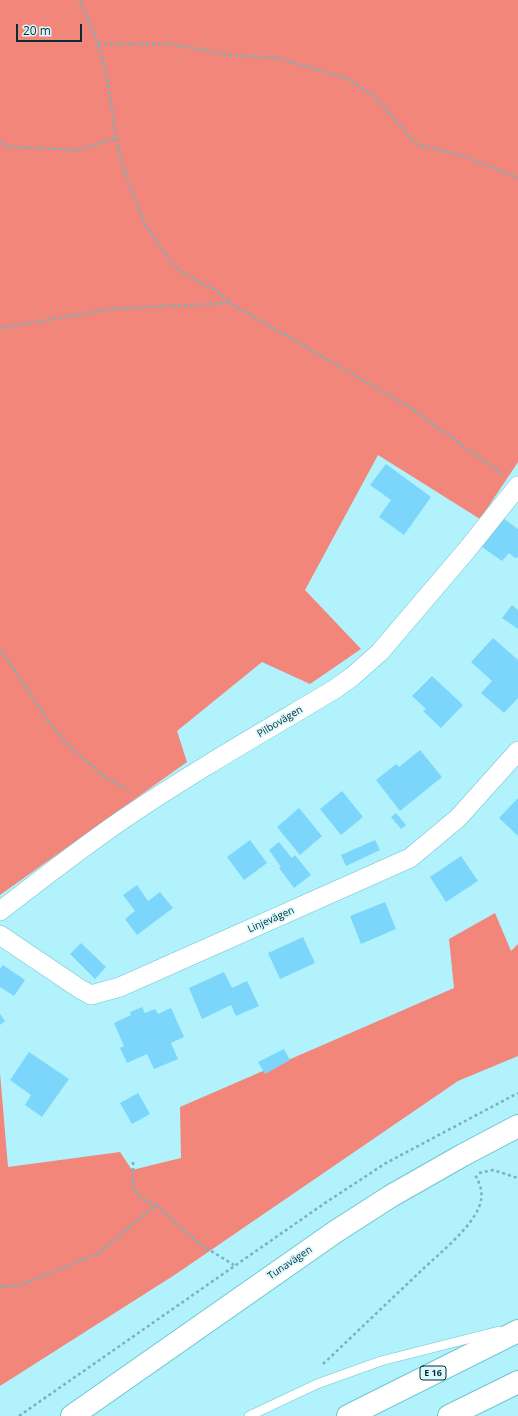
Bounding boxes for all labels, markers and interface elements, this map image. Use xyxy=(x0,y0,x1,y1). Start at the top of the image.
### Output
scale bar xyxy=(18,16,84,42)
text: 20 m xyxy=(23,22,51,39)
street label: Pilbovägen xyxy=(255,704,305,740)
street label: Linjevägen xyxy=(246,904,296,936)
street label: Tunavägen xyxy=(265,1244,315,1282)
road number: E 16 xyxy=(420,1366,446,1380)

